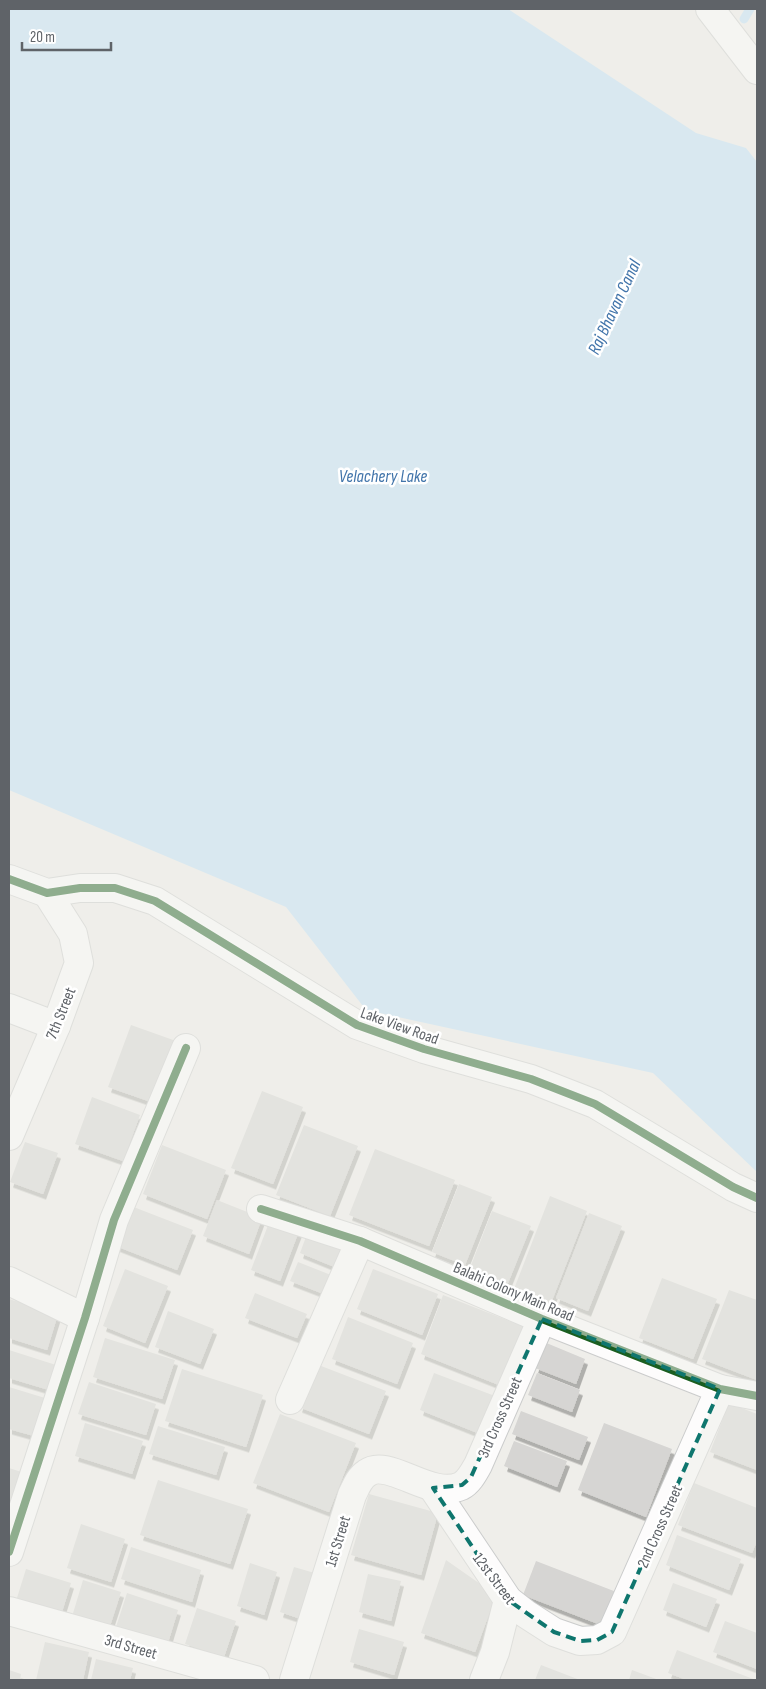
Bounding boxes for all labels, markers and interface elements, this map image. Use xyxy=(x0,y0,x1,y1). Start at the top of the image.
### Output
scale bar xyxy=(22,20,111,52)
text: 20 m xyxy=(30,28,55,47)
water label: Raj Bhavan Canal xyxy=(583,256,646,358)
water label: Velachery Lake xyxy=(339,466,427,487)
street label: 7th Street xyxy=(42,985,80,1042)
street label: Lake View Road xyxy=(358,1004,441,1049)
street label: Balahi Colony Main Road xyxy=(450,1258,576,1326)
street label: 3rd Cross Street xyxy=(474,1374,527,1461)
street label: 2nd Cross Street xyxy=(634,1482,687,1571)
street label: 1st Street xyxy=(322,1513,355,1569)
street label: 12st Street xyxy=(468,1550,519,1608)
street label: 3rd Street xyxy=(102,1631,159,1664)

